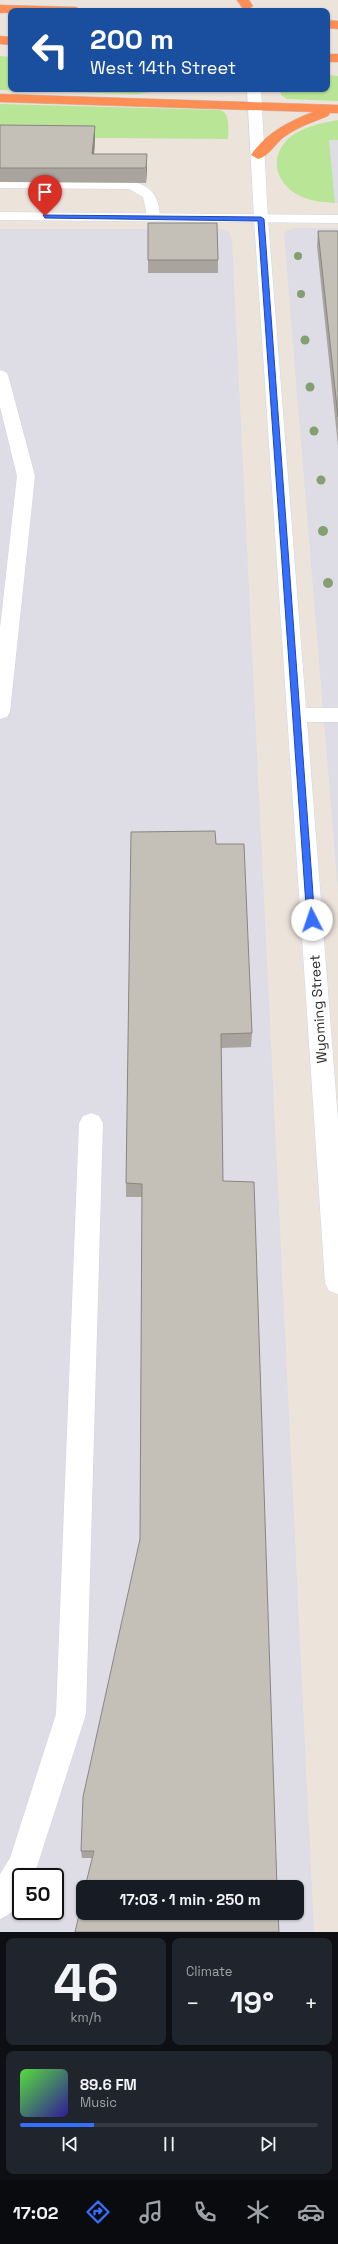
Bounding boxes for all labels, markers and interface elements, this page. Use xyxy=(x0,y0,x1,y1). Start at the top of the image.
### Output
text: 200 m xyxy=(90,21,174,57)
icon: left xyxy=(24,24,76,76)
text: West 14th Street xyxy=(90,56,236,79)
pin xyxy=(28,175,62,216)
icon: arrive xyxy=(34,181,56,203)
position arrow xyxy=(291,899,333,941)
street label: Wyoming Street xyxy=(305,954,331,1064)
speed limit sign: 50 xyxy=(12,1868,64,1920)
text: 17:03 · 1 min · 250 m xyxy=(119,1890,261,1909)
text: 46 xyxy=(53,1950,119,2016)
text: Climate xyxy=(186,1963,232,1980)
text: 19° xyxy=(230,1983,274,2022)
text: − xyxy=(186,1989,200,2017)
text: + xyxy=(304,1989,318,2017)
text: km/h xyxy=(71,2009,101,2026)
text: 89.6 FM xyxy=(80,2075,137,2094)
text: Music xyxy=(80,2094,117,2111)
icon: previous xyxy=(59,2133,81,2155)
icon: pause xyxy=(158,2133,180,2155)
icon: next xyxy=(257,2133,279,2155)
icon: directions xyxy=(84,2198,112,2226)
icon: music xyxy=(137,2198,165,2226)
icon: phone xyxy=(191,2198,219,2226)
icon: climate xyxy=(244,2198,272,2226)
icon: car xyxy=(297,2198,325,2226)
text: 17:02 xyxy=(13,2201,59,2224)

